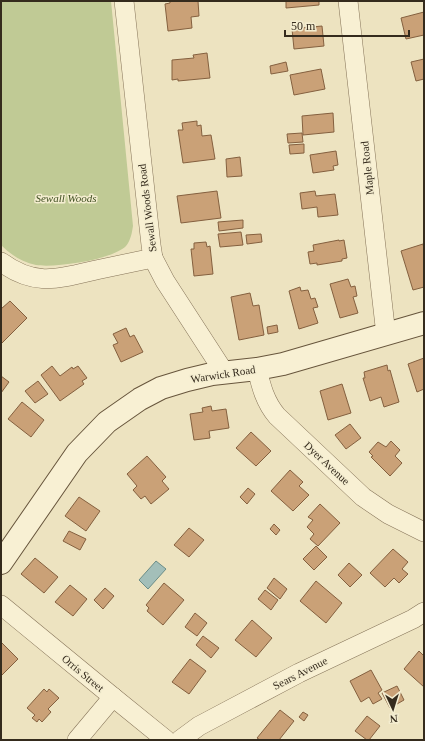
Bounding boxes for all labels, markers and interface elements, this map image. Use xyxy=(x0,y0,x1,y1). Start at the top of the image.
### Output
scale bar xyxy=(285,12,409,38)
text: 50 m xyxy=(291,19,316,33)
street label: Maple Road xyxy=(358,140,376,196)
street label: Sewall Woods Road xyxy=(136,163,158,253)
park label: Sewall Woods xyxy=(35,192,97,204)
street label: Warwick Road xyxy=(190,363,257,385)
street label: Dyer Avenue xyxy=(302,439,352,487)
street label: Orris Street xyxy=(60,652,106,694)
street label: Sears Avenue xyxy=(271,654,329,692)
north arrow xyxy=(373,689,413,729)
text: N xyxy=(389,713,398,725)

